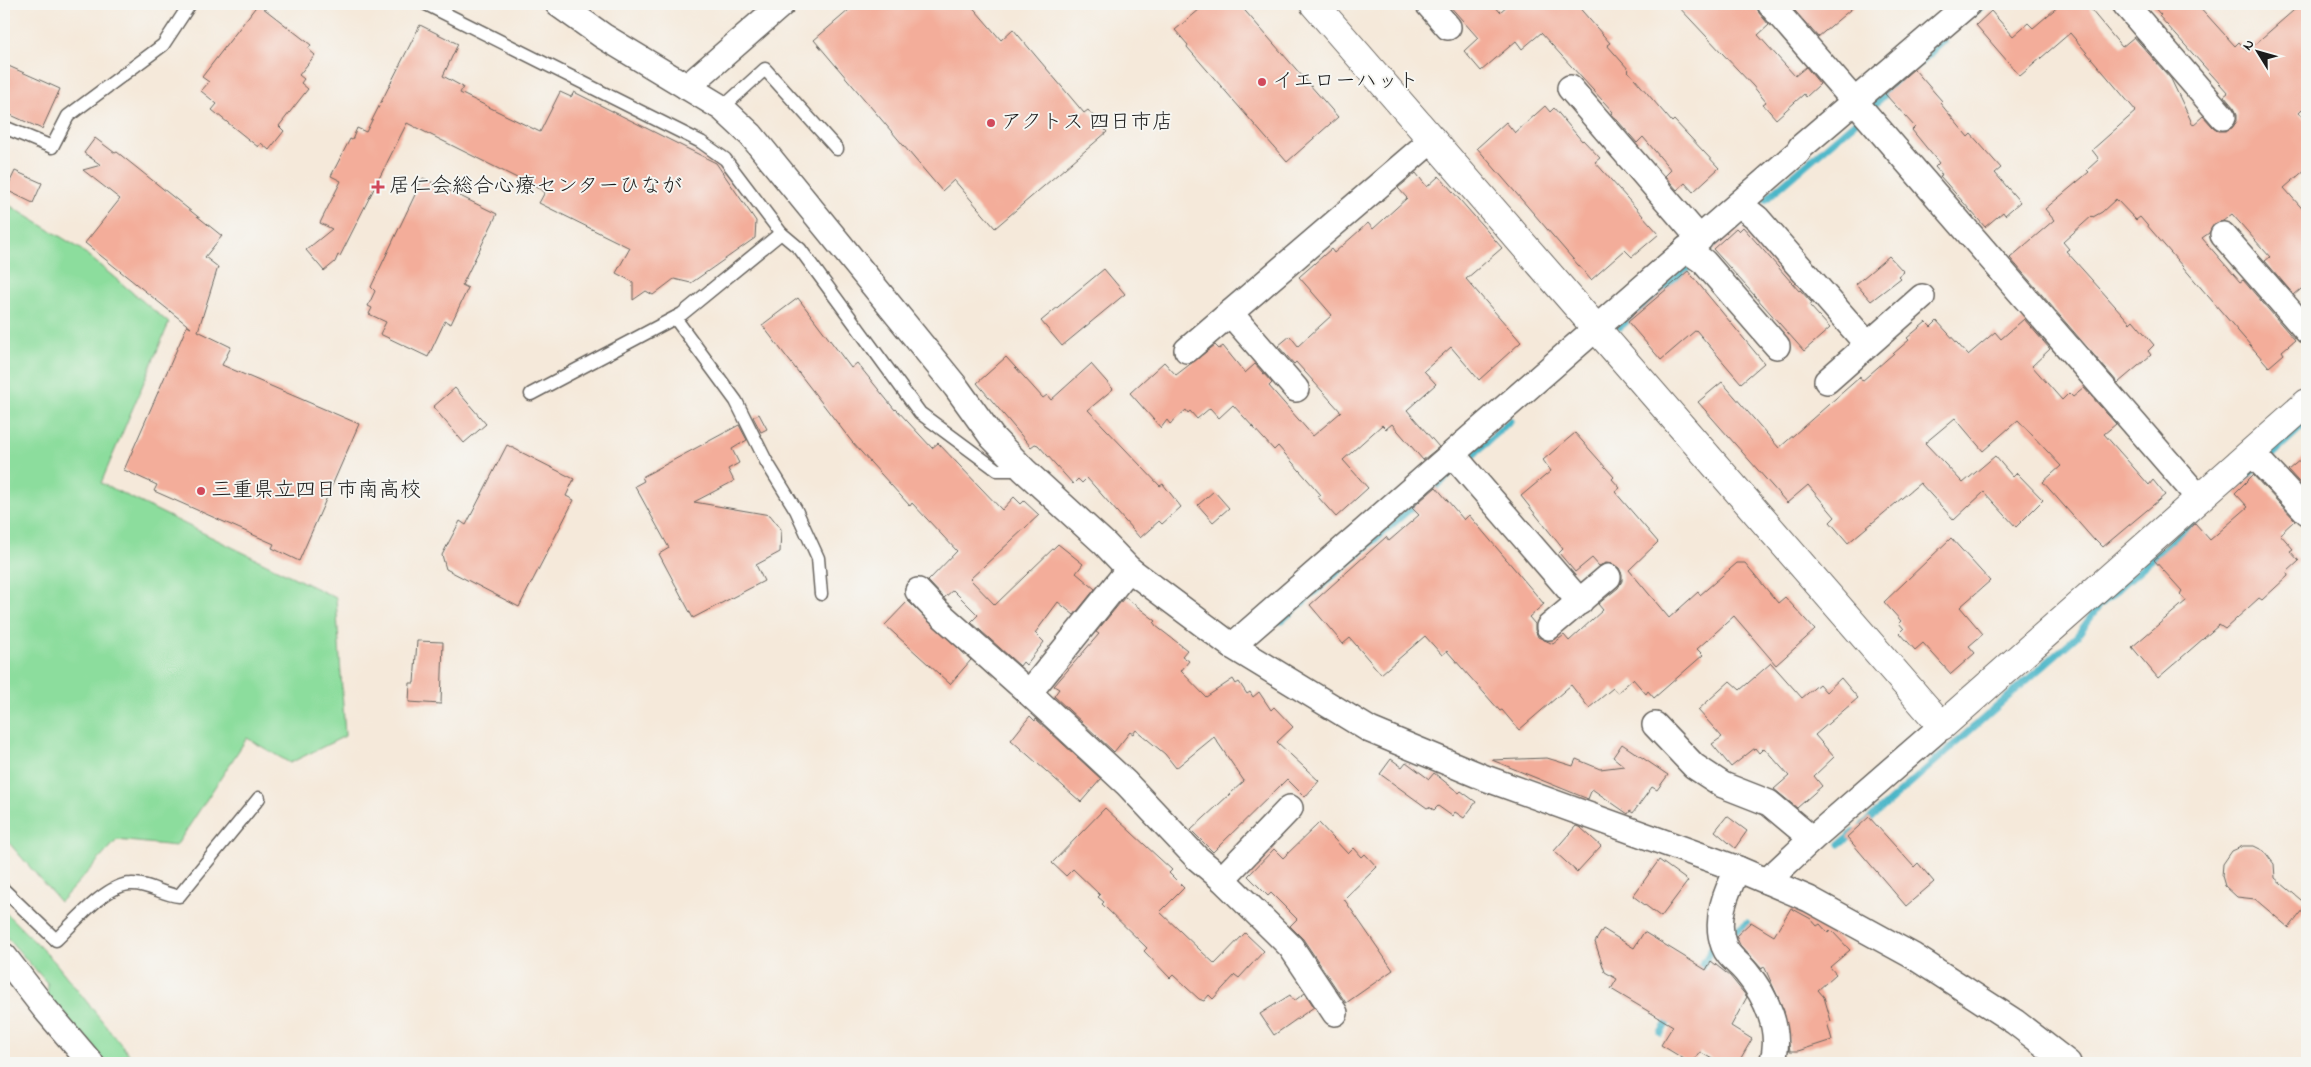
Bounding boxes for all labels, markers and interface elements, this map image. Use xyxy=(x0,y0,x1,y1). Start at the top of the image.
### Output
north arrow xyxy=(2234,28,2284,78)
text: N xyxy=(2238,35,2260,55)
place label: イエローハット xyxy=(1272,67,1419,97)
marker: イエローハット xyxy=(1256,76,1268,88)
place label: アクトス 四日市店 xyxy=(1001,108,1173,138)
marker: アクトス 四日市店 xyxy=(985,117,997,129)
place label: 居仁会総合心療センターひなが xyxy=(389,172,682,202)
marker: 居仁会総合心療センターひなが xyxy=(371,180,385,194)
place label: 三重県立四日市南高校 xyxy=(211,476,421,506)
marker: 三重県立四日市南高校 xyxy=(195,485,207,497)

